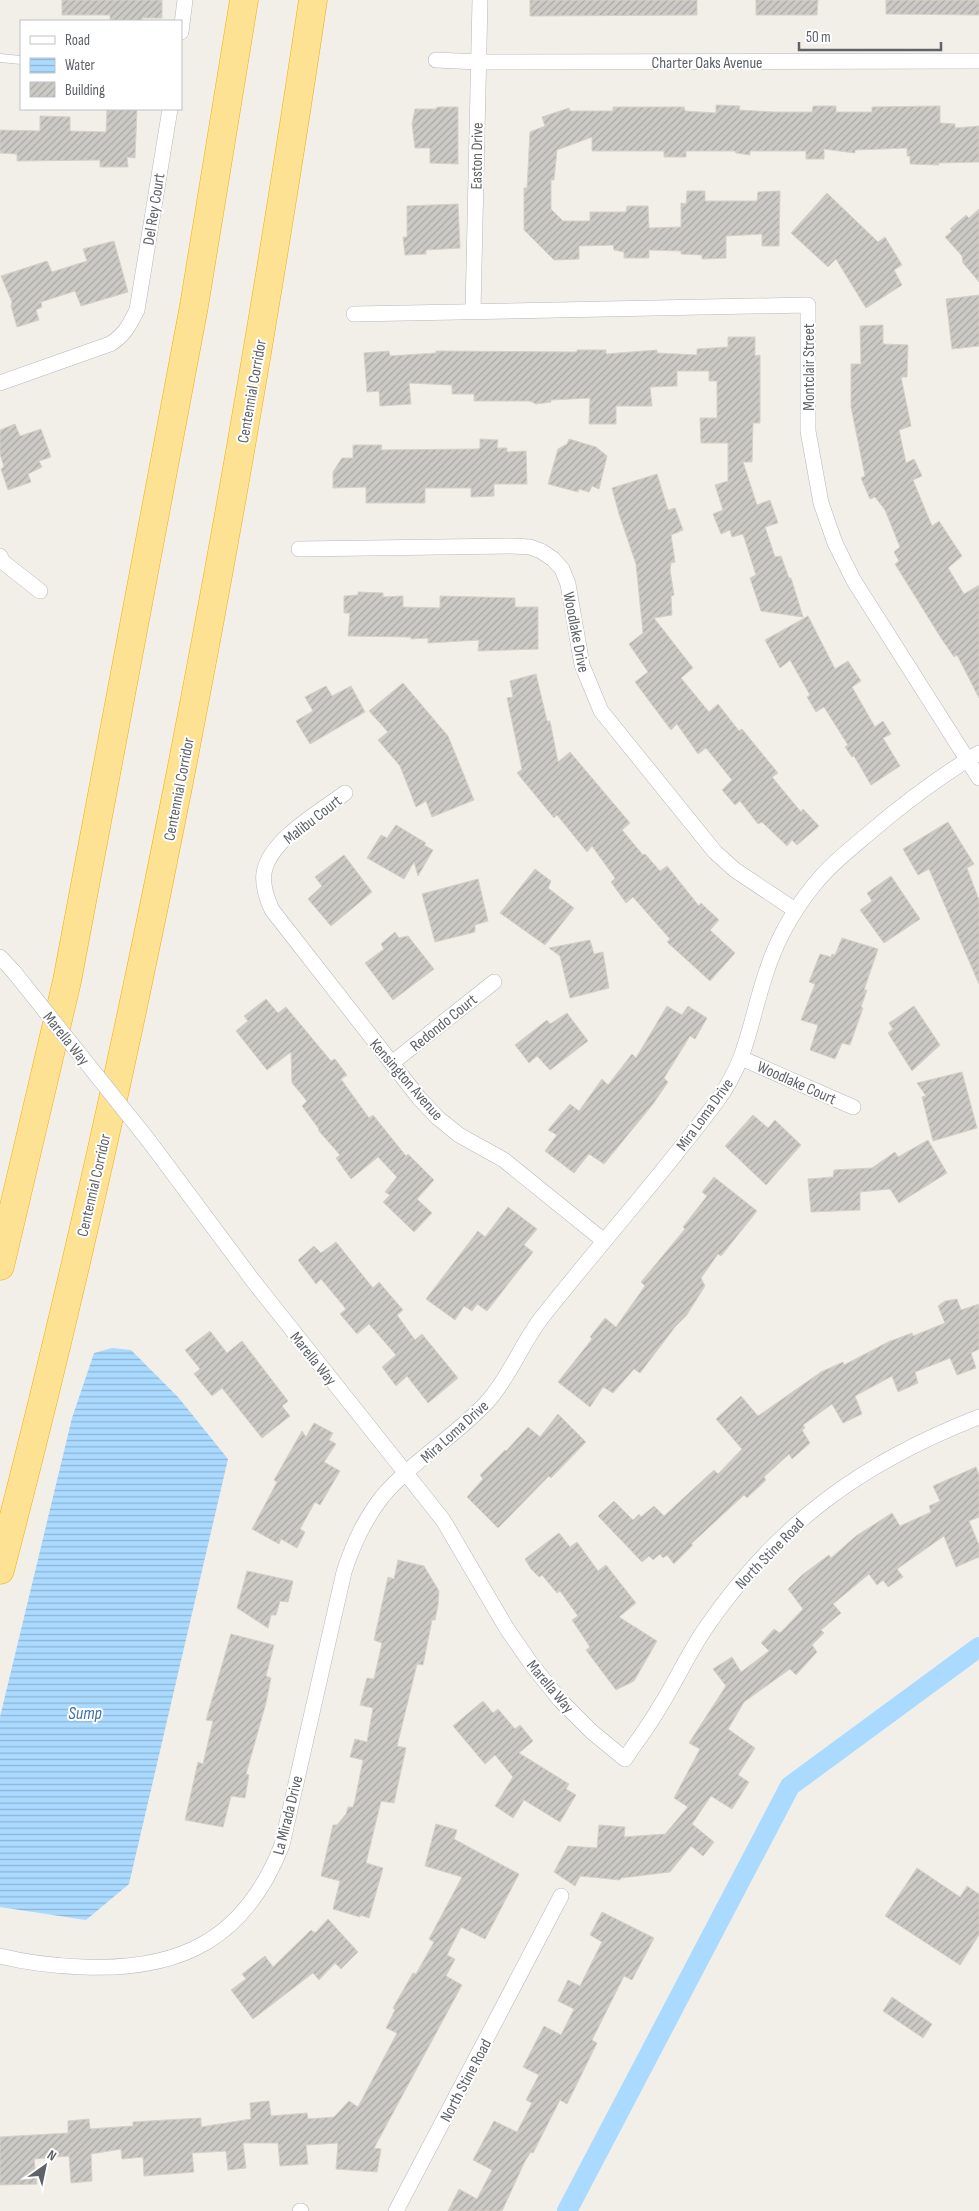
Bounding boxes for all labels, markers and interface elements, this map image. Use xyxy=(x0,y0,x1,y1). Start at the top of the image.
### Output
legend xyxy=(20,20,182,110)
scale bar xyxy=(799,20,942,52)
text: 50 m xyxy=(806,28,831,47)
text: Road xyxy=(65,31,90,50)
street label: Charter Oaks Avenue xyxy=(651,54,763,73)
text: Water xyxy=(65,56,96,75)
text: Building xyxy=(65,81,105,100)
street label: Easton Drive xyxy=(467,122,488,190)
street label: Del Rey Court xyxy=(139,172,170,247)
street label: Montclair Street xyxy=(800,323,819,411)
street label: Centennial Corridor xyxy=(234,338,271,445)
street label: Woodlake Drive xyxy=(558,590,593,674)
street label: Centennial Corridor xyxy=(160,736,199,843)
street label: Malibu Court xyxy=(280,792,346,849)
street label: Redondo Court xyxy=(407,990,481,1056)
street label: Marella Way xyxy=(39,1008,93,1070)
street label: Kensington Avenue xyxy=(365,1035,447,1125)
street label: Woodlake Court xyxy=(754,1057,839,1109)
street label: Mira Loma Drive xyxy=(673,1075,738,1155)
street label: Centennial Corridor xyxy=(73,1132,116,1239)
street label: Marella Way xyxy=(286,1328,340,1390)
street label: Mira Loma Drive xyxy=(417,1397,493,1468)
street label: North Stine Road xyxy=(732,1515,809,1593)
street label: Marella Way xyxy=(522,1657,577,1717)
water label: Sump xyxy=(68,1703,102,1724)
street label: La Mirada Drive xyxy=(269,1774,307,1857)
street label: North Stine Road xyxy=(437,2036,496,2125)
north arrow xyxy=(20,2141,70,2191)
text: N xyxy=(44,2146,60,2165)

